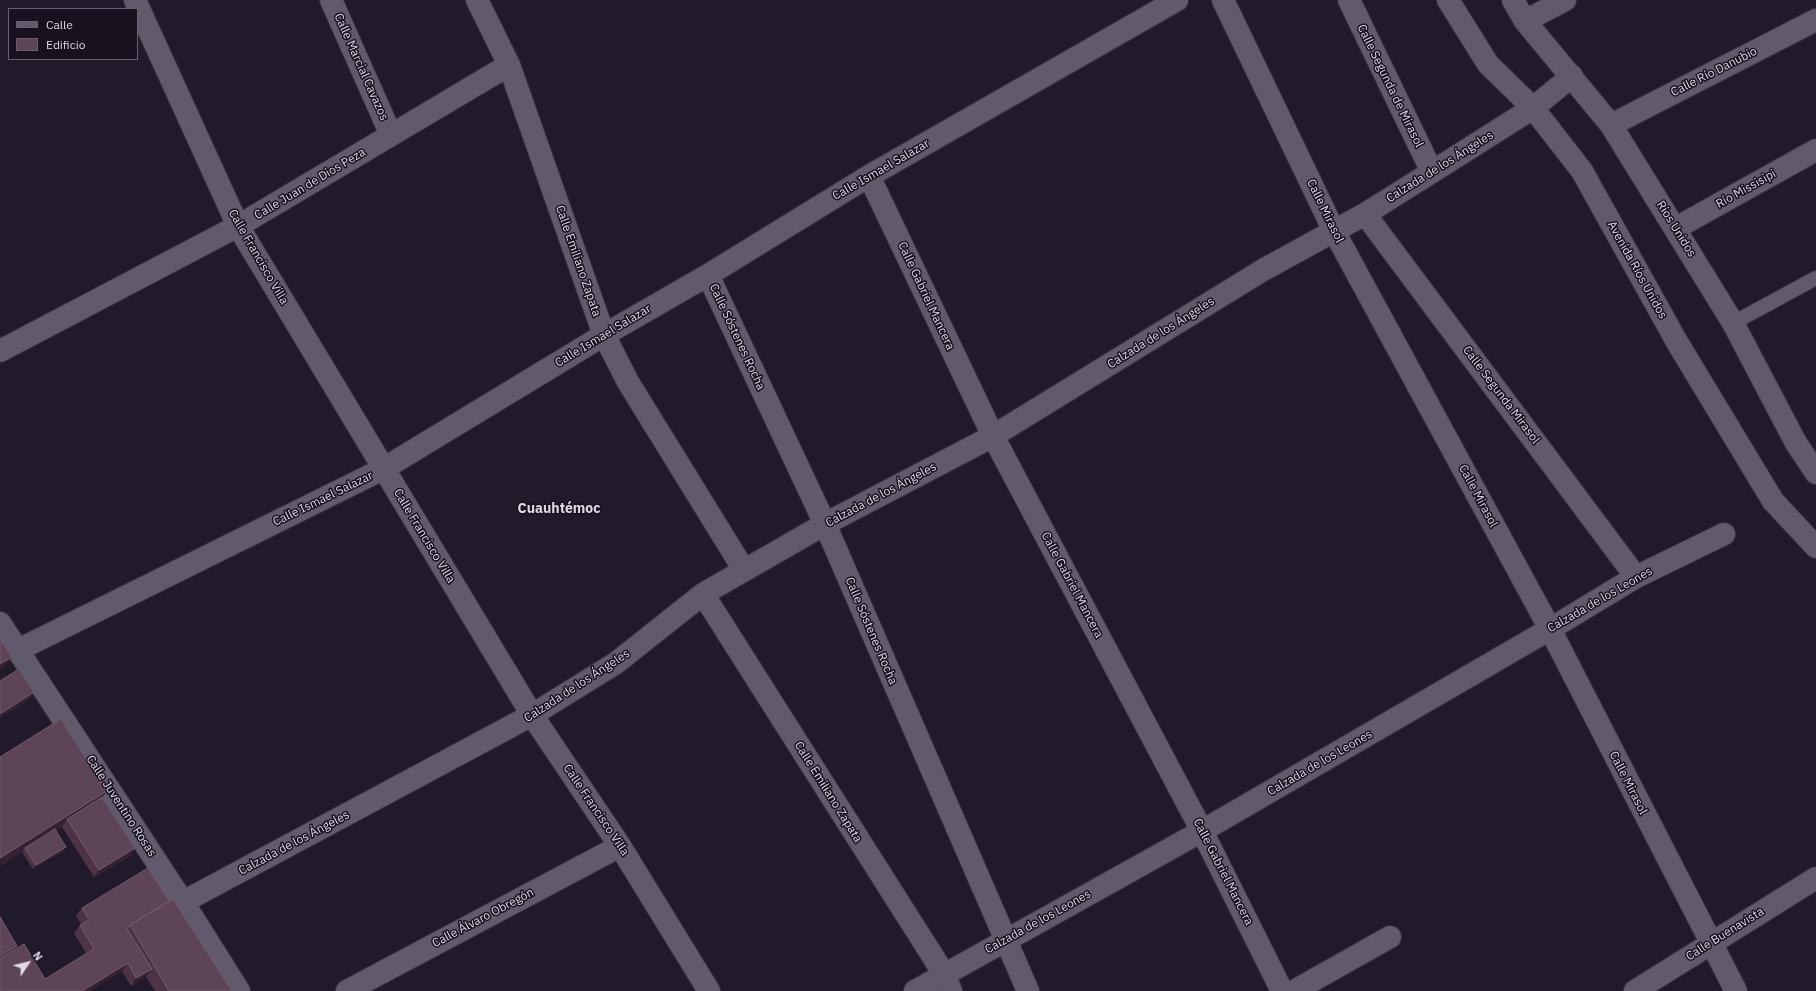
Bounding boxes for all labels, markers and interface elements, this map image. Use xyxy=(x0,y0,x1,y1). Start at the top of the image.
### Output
legend xyxy=(8,8,138,60)
street label: Calle Marcial Cavazos xyxy=(331,11,391,123)
text: Calle xyxy=(46,17,73,32)
street label: Calle Segunda de Mirasol xyxy=(1354,22,1426,150)
text: Edificio xyxy=(46,37,85,52)
street label: Calle Río Danubio xyxy=(1669,44,1759,100)
street label: Calzada de los Ángeles xyxy=(1384,128,1496,206)
street label: Calle Ismael Salazar xyxy=(830,136,932,204)
street label: Calle Juan de Dios Peza xyxy=(252,145,368,223)
street label: Río Missisipi xyxy=(1713,167,1779,211)
street label: Calle Mirasol xyxy=(1303,177,1347,245)
street label: Ríos Unidos xyxy=(1653,198,1699,260)
street label: Calle Emiliano Zapata xyxy=(552,204,604,318)
street label: Calle Francisco Villa xyxy=(225,207,291,307)
street label: Avenida Ríos Unidos xyxy=(1604,219,1670,321)
street label: Calle Gabriel Mancera xyxy=(895,240,957,352)
street label: Calle Sóstenes Rocha xyxy=(706,282,768,392)
street label: Calzada de los Ángeles xyxy=(1105,294,1217,372)
street label: Calle Ismael Salazar xyxy=(552,302,654,370)
street label: Calle Segunda Mirasol xyxy=(1460,343,1542,447)
street label: Calzada de los Ángeles xyxy=(823,460,939,530)
street label: Calle Mirasol xyxy=(1455,462,1501,530)
street label: Calle Ismael Salazar xyxy=(271,469,375,529)
street label: Calle Francisco Villa xyxy=(390,486,458,586)
district label: Cuauhtémoc xyxy=(518,501,600,517)
street label: Calle Gabriel Mancera xyxy=(1038,530,1106,640)
street label: Calzada de los Leones xyxy=(1545,564,1655,636)
street label: Calle Sóstenes Rocha xyxy=(842,575,900,687)
street label: Calzada de los Ángeles xyxy=(521,646,633,726)
street label: Calzada de los Leones xyxy=(1265,727,1375,799)
street label: Calle Emiliano Zapata xyxy=(791,739,865,845)
street label: Calle Mirasol xyxy=(1606,749,1650,817)
street label: Calle Juventino Rosas xyxy=(83,753,159,859)
street label: Calle Francisco Villa xyxy=(560,761,632,859)
street label: Calzada de los Ángeles xyxy=(236,808,352,878)
street label: Calle Gabriel Mancera xyxy=(1190,816,1256,928)
street label: Calle Álvaro Obregón xyxy=(430,885,536,951)
street label: Calzada de los Leones xyxy=(983,887,1093,957)
street label: Calle Buenavista xyxy=(1683,904,1767,964)
north arrow xyxy=(8,943,48,983)
text: N xyxy=(30,949,46,963)

